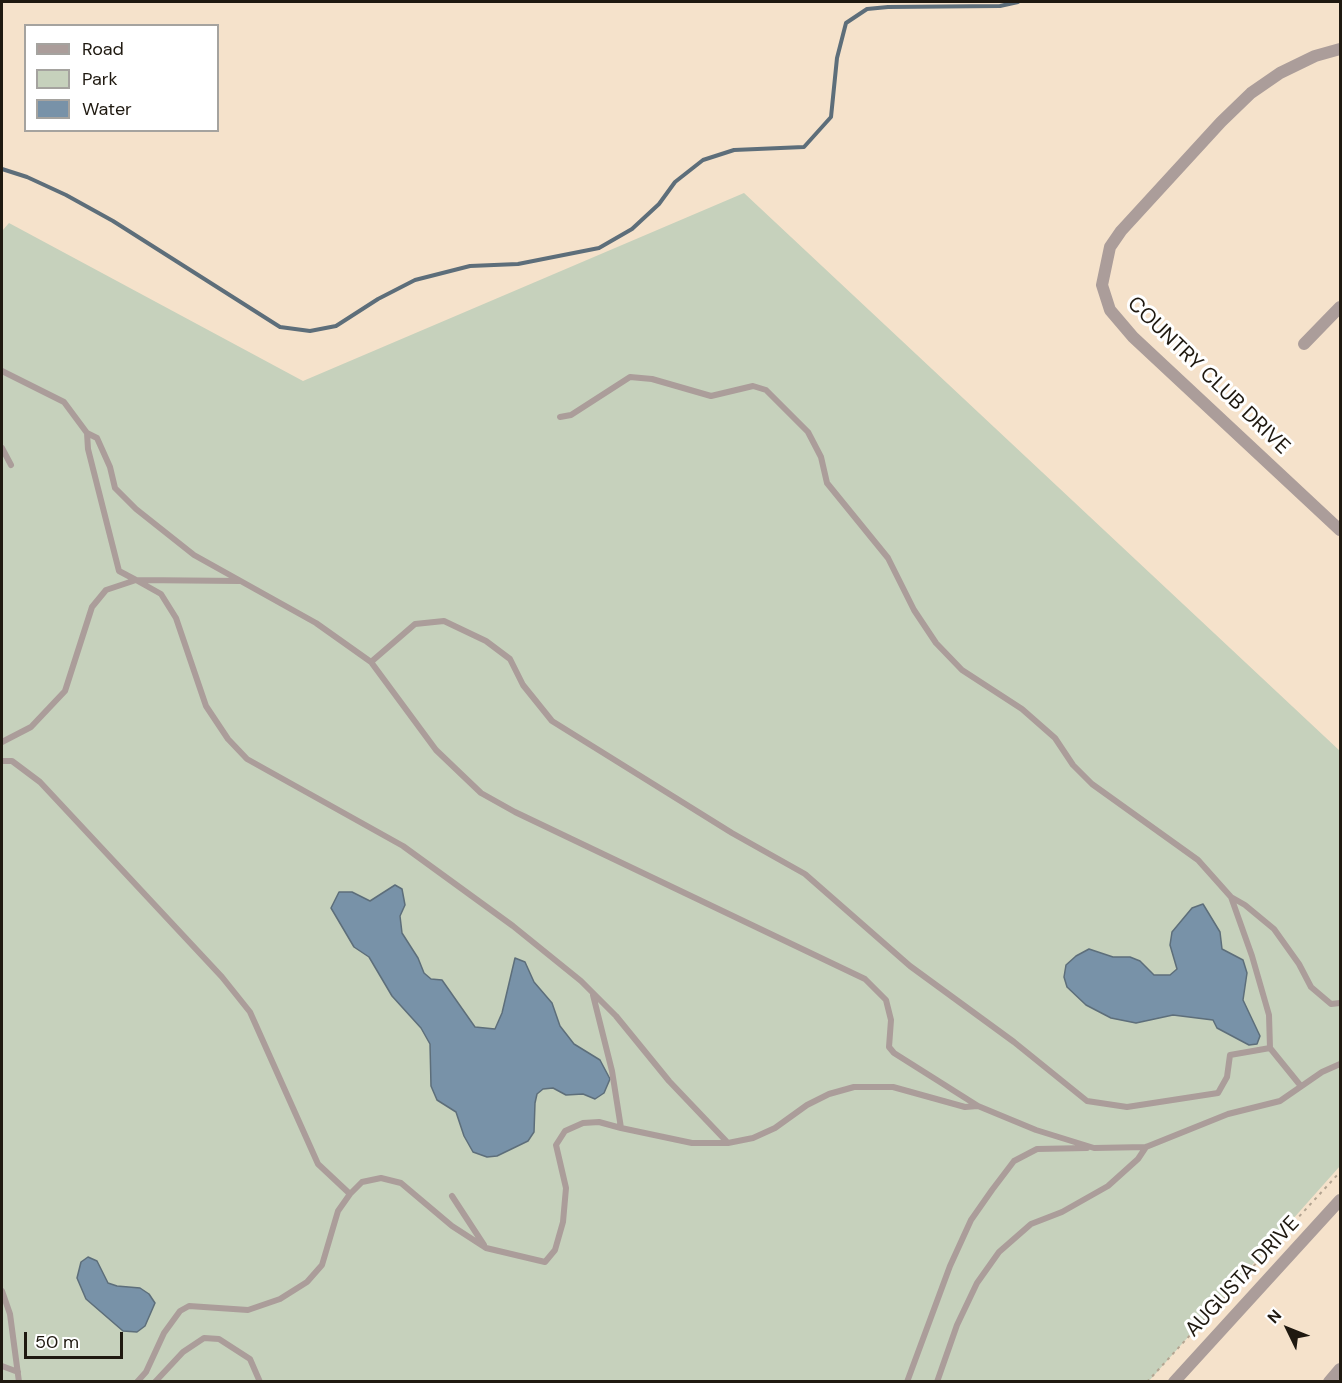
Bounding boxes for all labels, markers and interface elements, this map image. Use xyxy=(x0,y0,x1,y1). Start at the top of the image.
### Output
legend xyxy=(24,24,219,132)
text: Road xyxy=(82,37,124,61)
text: Park xyxy=(82,67,118,91)
text: Water xyxy=(82,97,132,121)
street label: COUNTRY CLUB DRIVE xyxy=(1121,292,1295,460)
street label: AUGUSTA DRIVE xyxy=(1181,1211,1305,1343)
north arrow xyxy=(1258,1299,1318,1359)
text: N xyxy=(1263,1305,1286,1328)
scale bar xyxy=(27,1320,126,1358)
text: 50 m xyxy=(35,1330,79,1354)

